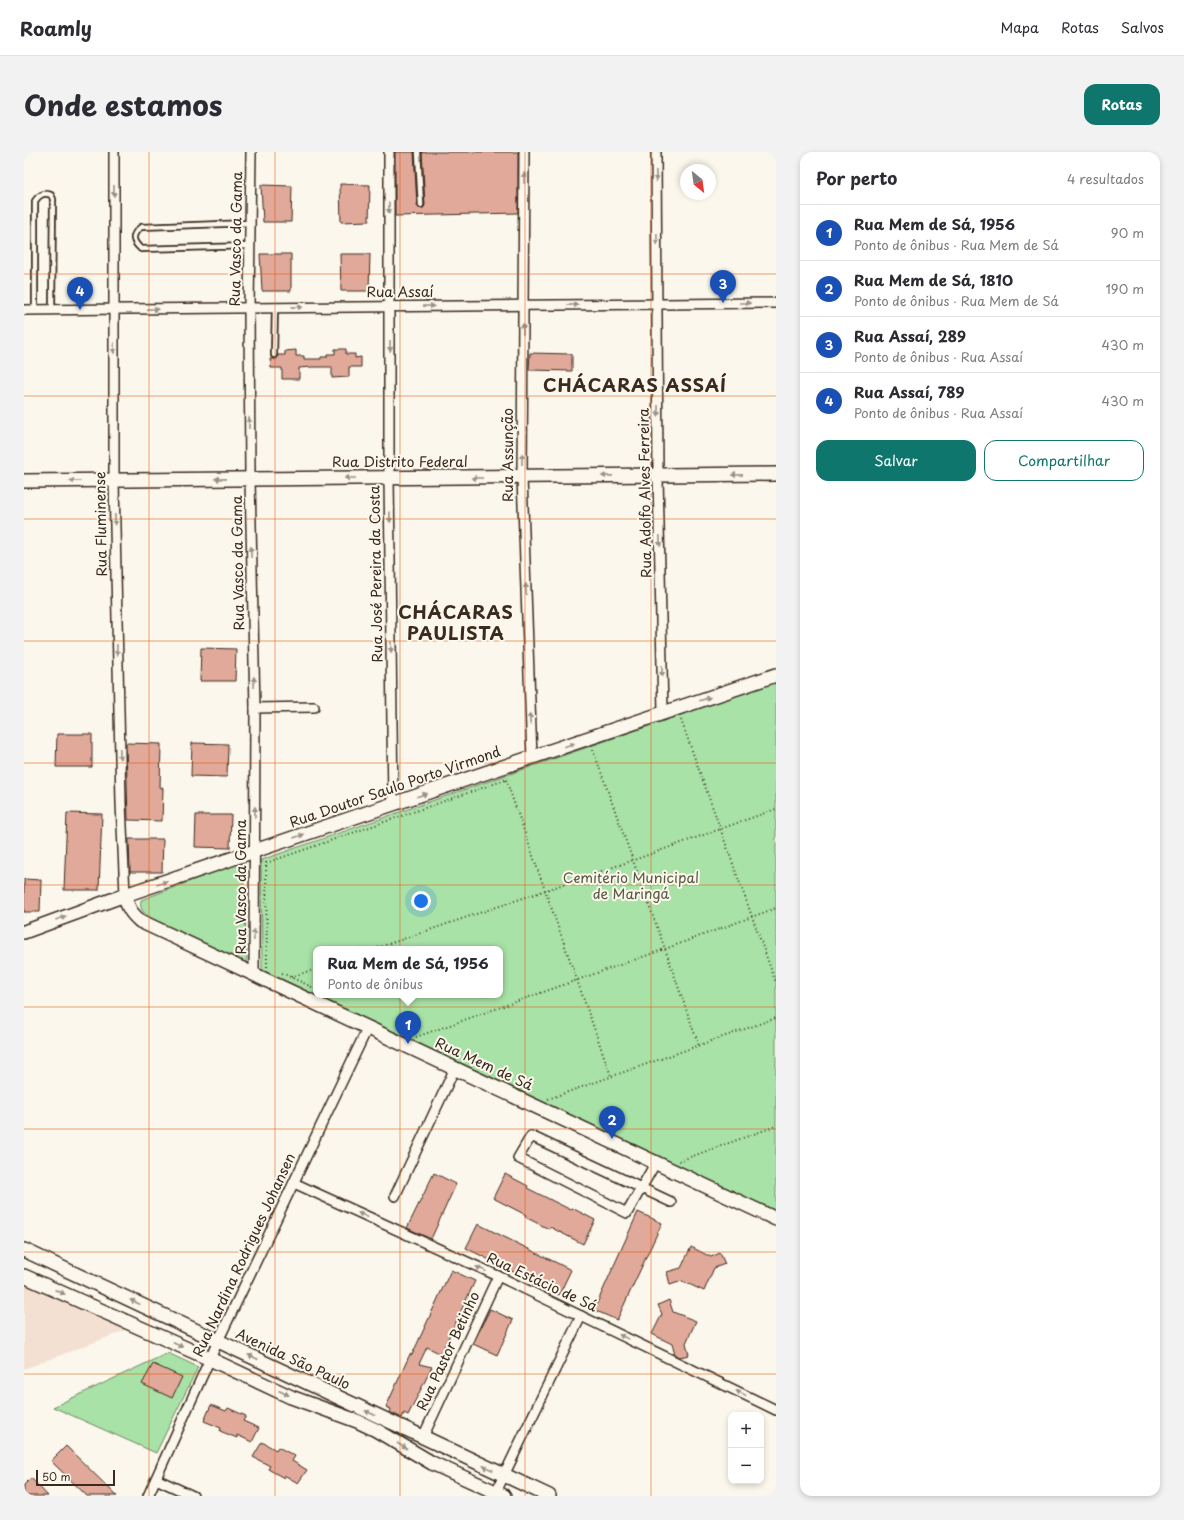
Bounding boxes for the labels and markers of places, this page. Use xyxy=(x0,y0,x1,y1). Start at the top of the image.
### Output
pin: 3 xyxy=(710,270,736,303)
pin: 4 xyxy=(67,277,93,310)
pin: 1 xyxy=(395,1011,421,1044)
pin: 2 xyxy=(599,1106,625,1139)

